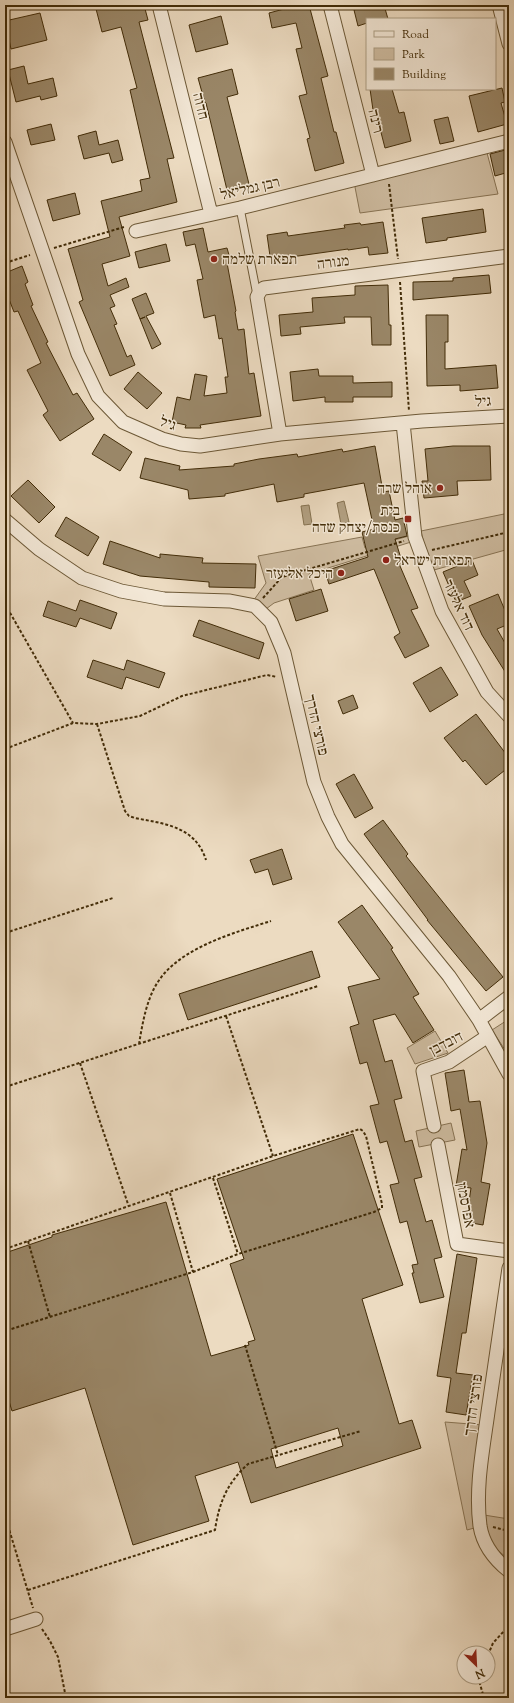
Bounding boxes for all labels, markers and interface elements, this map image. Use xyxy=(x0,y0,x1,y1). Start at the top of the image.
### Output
legend xyxy=(366,18,496,90)
text: Road xyxy=(402,26,429,44)
text: Park xyxy=(402,46,425,64)
text: Building xyxy=(402,66,446,84)
street label: חדוה xyxy=(186,91,213,122)
street label: רינה xyxy=(361,107,388,136)
street label: רבן גמליאל xyxy=(218,172,282,207)
place label: תפארת שלמה xyxy=(222,250,297,271)
street label: מנורה xyxy=(316,251,350,276)
marker: תפארת שלמה xyxy=(209,254,219,264)
street label: גיל xyxy=(474,392,492,413)
street label: גיל xyxy=(156,412,179,437)
place label: אוהל שרה xyxy=(377,479,432,500)
marker: אוהל שרה xyxy=(435,483,445,493)
place label: בית כנסת/יצחק שדה xyxy=(312,501,400,539)
marker: בית כנסת/יצחק שדה xyxy=(403,514,413,524)
place label: תפארת ישראל xyxy=(394,551,473,572)
marker: תפארת ישראל xyxy=(381,555,391,565)
place label: היכל אליעזר xyxy=(266,564,333,585)
marker: היכל אליעזר xyxy=(336,568,346,578)
street label: דוד אלעזר xyxy=(437,577,479,635)
street label: פורצי הדרך xyxy=(298,693,333,758)
street label: דובדבן xyxy=(426,1027,467,1062)
street label: אפרסמון xyxy=(450,1181,479,1230)
street label: פורצי הדרך xyxy=(460,1373,489,1438)
north arrow xyxy=(456,1645,496,1685)
text: N xyxy=(472,1664,488,1682)

